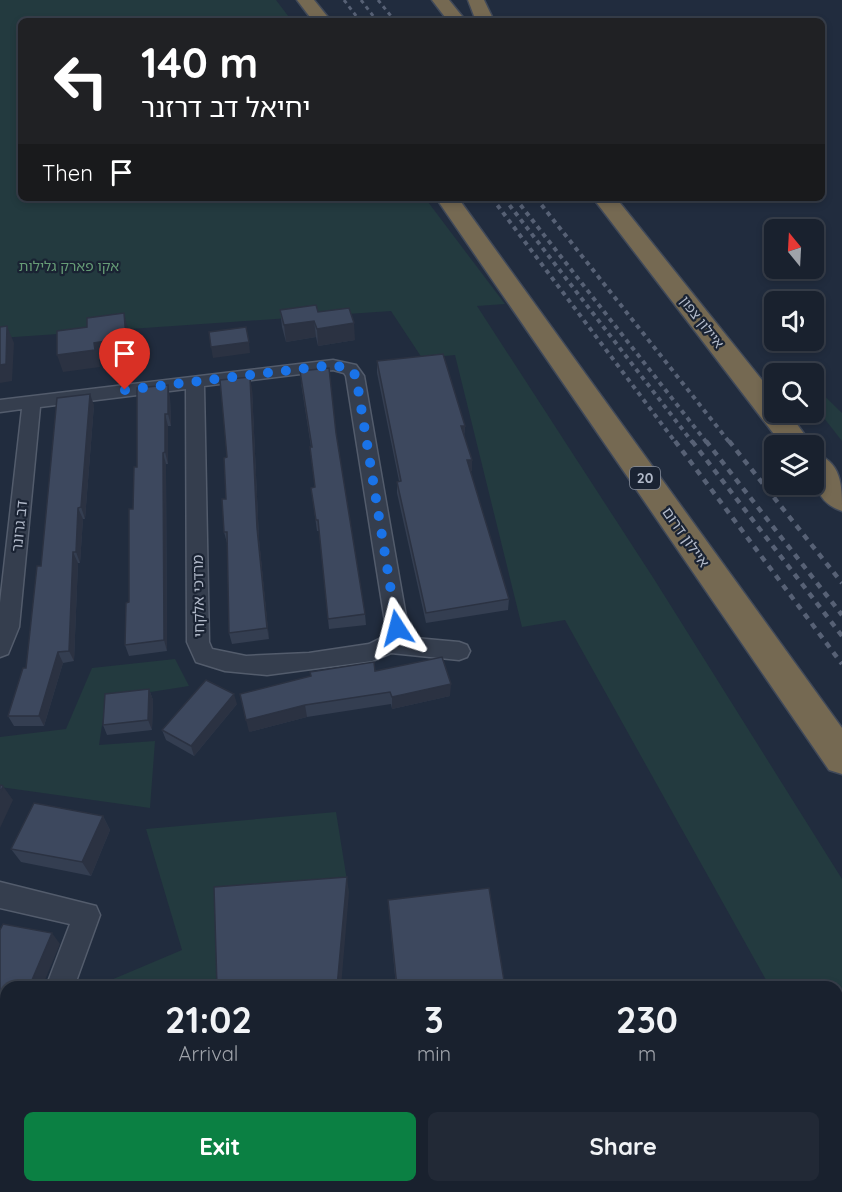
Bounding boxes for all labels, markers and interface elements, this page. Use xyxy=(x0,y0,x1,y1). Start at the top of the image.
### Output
text: 140 m xyxy=(141,36,258,89)
icon: left xyxy=(42,42,120,120)
text: יחיאל דב דרזנר xyxy=(141,90,310,124)
icon: arrive xyxy=(105,156,138,189)
text: Then xyxy=(42,159,93,187)
north arrow xyxy=(764,219,824,279)
map controls xyxy=(764,219,824,495)
park label: אקו פארק גלילות xyxy=(19,257,119,275)
button: sound xyxy=(764,291,824,351)
street label: איילון צפון xyxy=(676,292,728,352)
pin xyxy=(99,328,150,390)
icon: arrive xyxy=(108,337,141,370)
button: search xyxy=(764,363,824,423)
button: layers xyxy=(764,435,824,495)
road number: 20 xyxy=(630,467,660,489)
street label: דב גרונר xyxy=(7,499,31,553)
street label: איילון דרום xyxy=(658,503,714,571)
street label: מרדכי אלקחי xyxy=(188,554,208,637)
position arrow xyxy=(365,596,429,660)
text: 21:02 xyxy=(165,997,252,1042)
text: 3 xyxy=(424,997,444,1042)
text: 230 xyxy=(616,997,678,1042)
text: Arrival xyxy=(179,1041,238,1066)
text: min xyxy=(417,1041,451,1066)
text: m xyxy=(638,1041,656,1066)
button: Exit xyxy=(24,1112,416,1181)
button: Share xyxy=(428,1112,819,1181)

